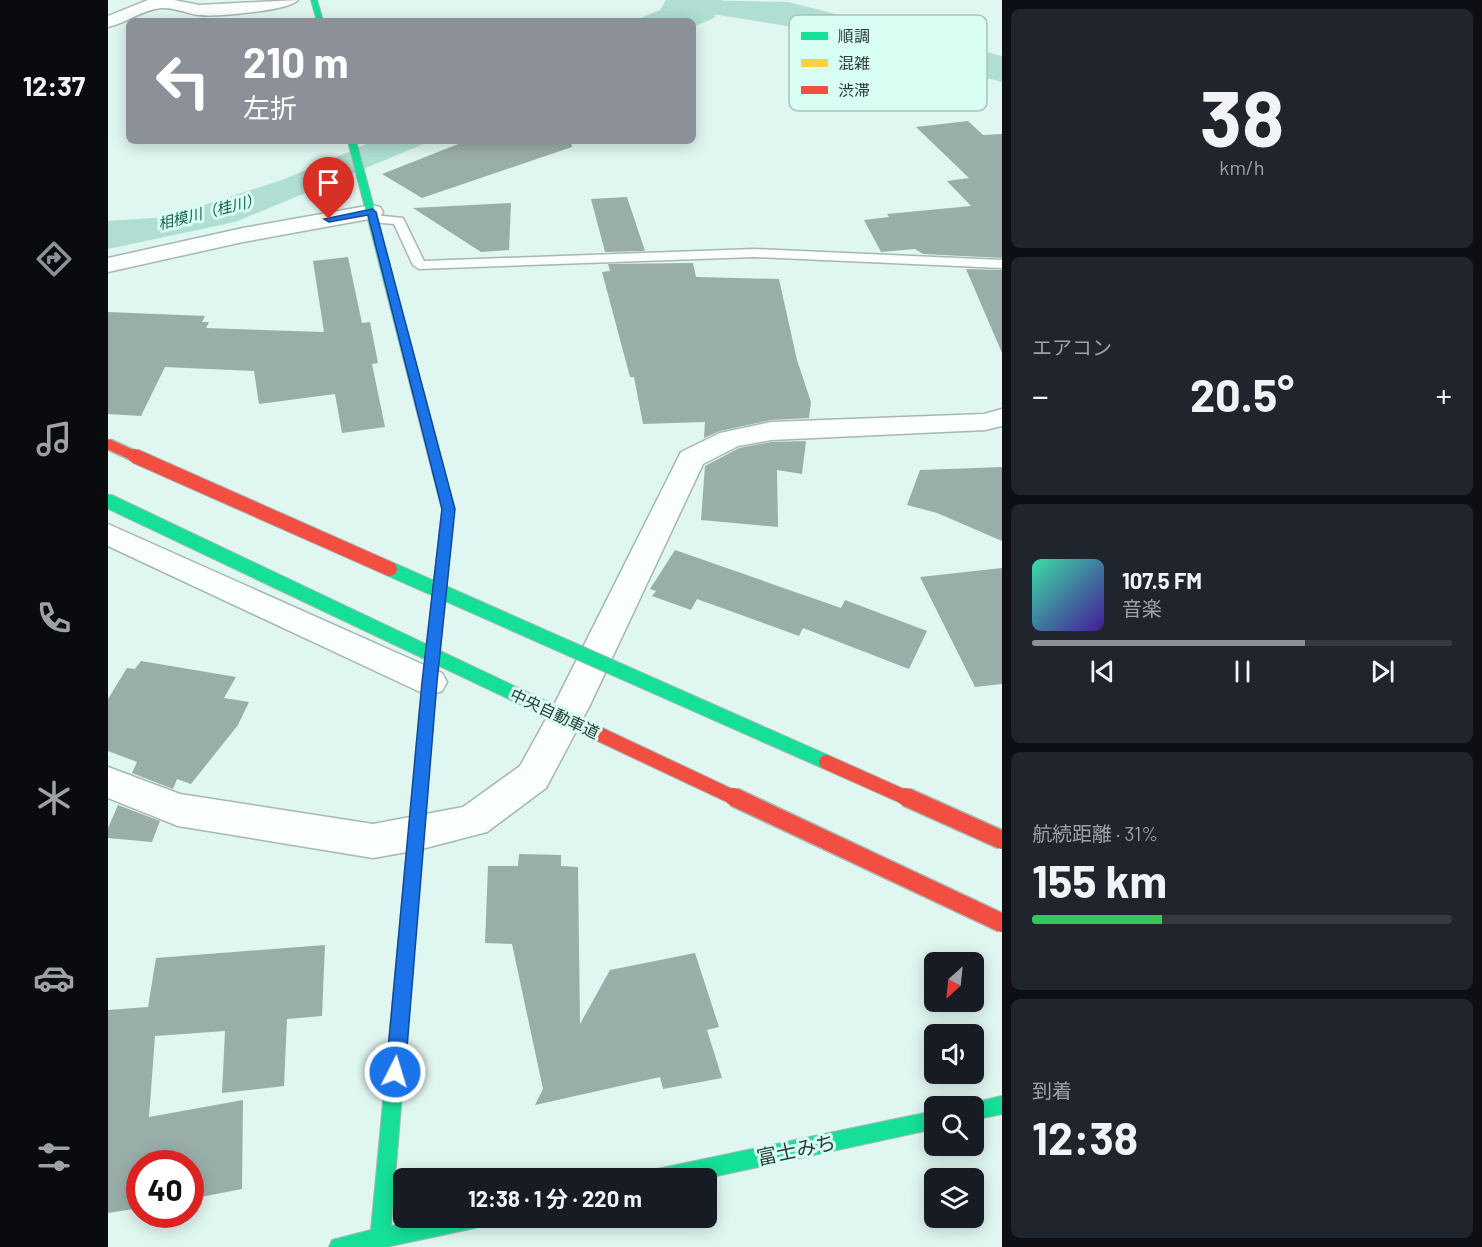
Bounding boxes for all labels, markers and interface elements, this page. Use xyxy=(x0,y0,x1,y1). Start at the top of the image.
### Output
legend xyxy=(789,15,987,111)
text: 順調 xyxy=(838,26,870,45)
text: 210 m xyxy=(243,36,349,86)
icon: left xyxy=(144,42,222,120)
text: 混雑 xyxy=(838,53,870,72)
text: 12:37 xyxy=(23,69,85,101)
text: 38 xyxy=(1200,69,1284,163)
text: 渋滞 xyxy=(838,80,870,99)
text: 左折 xyxy=(243,91,297,123)
text: km/h xyxy=(1219,155,1265,179)
pin xyxy=(303,157,354,219)
icon: arrive xyxy=(312,166,345,199)
water label: 相模川（桂川） xyxy=(156,190,262,232)
icon: directions xyxy=(33,238,75,280)
text: エアコン xyxy=(1032,335,1112,359)
text: 20.5° xyxy=(1190,367,1294,421)
text: − xyxy=(1032,375,1049,415)
text: + xyxy=(1436,375,1452,415)
icon: music xyxy=(33,418,75,460)
text: 107.5 FM xyxy=(1122,567,1202,593)
text: 音楽 xyxy=(1122,596,1162,620)
icon: phone xyxy=(33,597,75,639)
icon: previous xyxy=(1086,655,1119,688)
icon: pause xyxy=(1226,655,1259,688)
icon: next xyxy=(1366,655,1399,688)
street label: 中央自動車道 xyxy=(507,684,603,742)
icon: climate xyxy=(33,777,75,819)
text: 航続距離 · 31% xyxy=(1032,821,1158,845)
text: 155 km xyxy=(1032,853,1167,907)
north arrow xyxy=(924,952,984,1012)
map controls xyxy=(924,952,984,1228)
icon: car xyxy=(33,957,75,999)
button: sound xyxy=(924,1024,984,1084)
position arrow xyxy=(363,1040,427,1104)
text: 到着 xyxy=(1032,1078,1072,1102)
button: search xyxy=(924,1096,984,1156)
text: 12:38 xyxy=(1032,1110,1138,1164)
street label: 富士みち xyxy=(754,1129,838,1169)
icon: filters xyxy=(33,1136,75,1178)
speed limit sign: 40 xyxy=(126,1150,204,1228)
button: layers xyxy=(924,1168,984,1228)
text: 12:38 · 1 分 · 220 m xyxy=(468,1185,642,1211)

